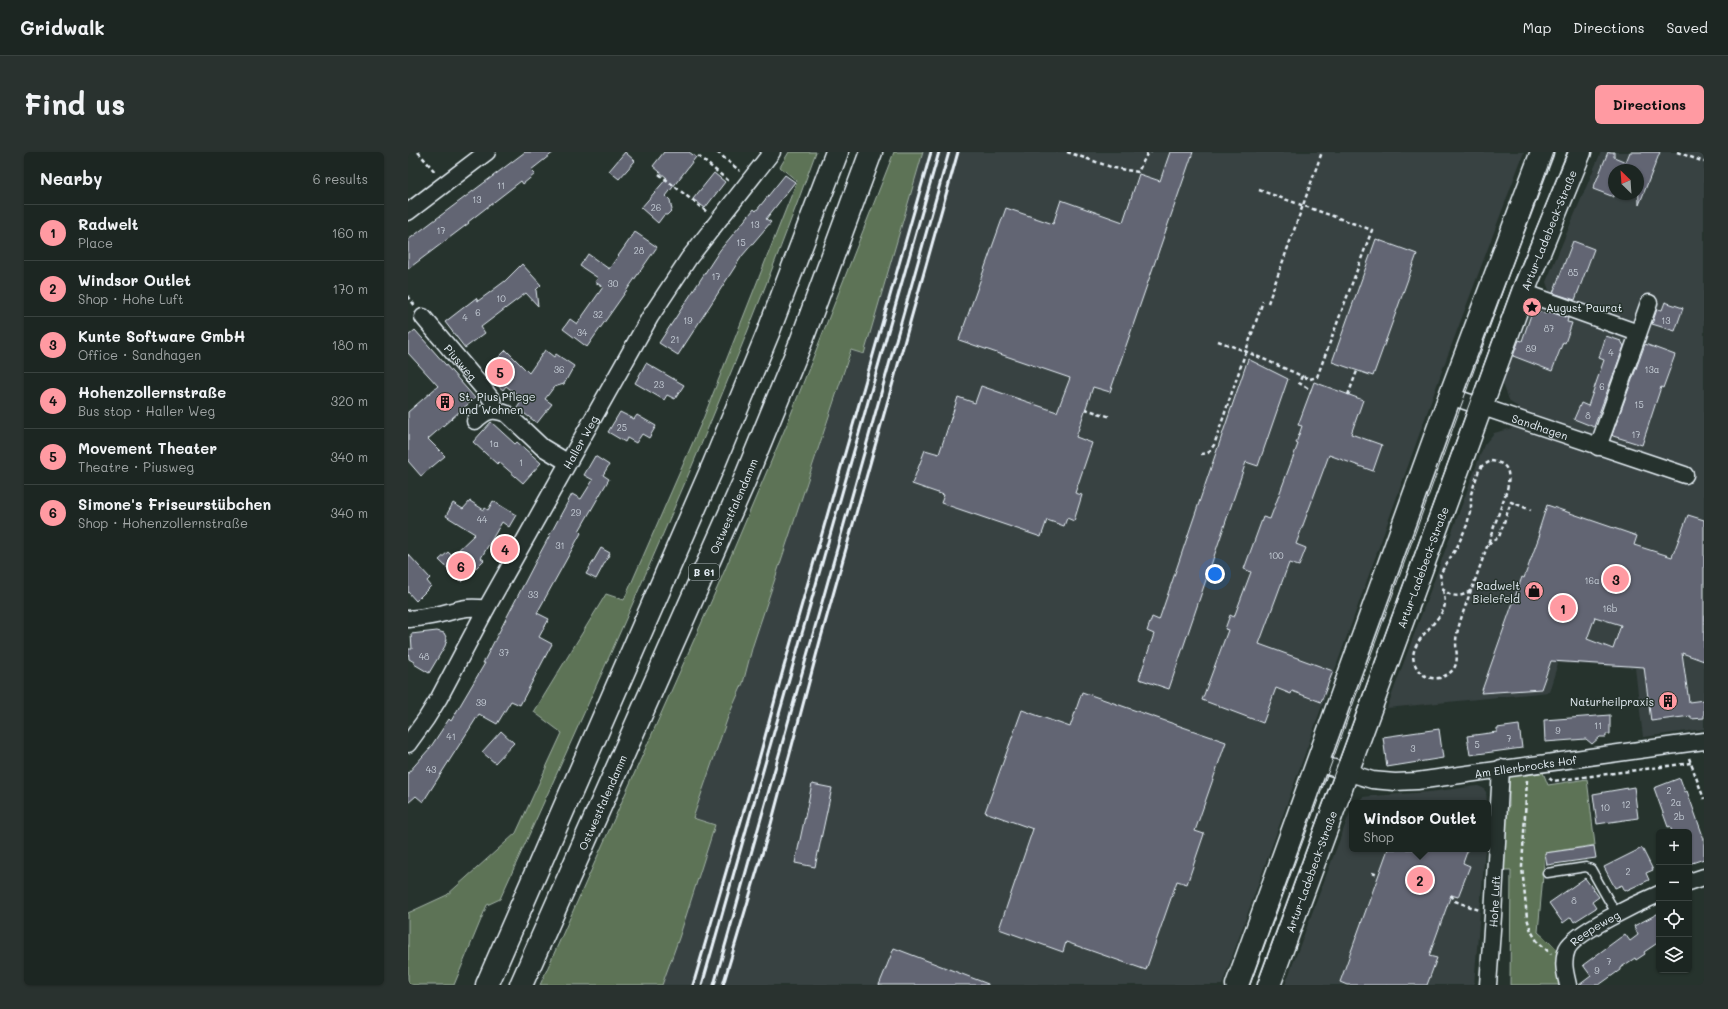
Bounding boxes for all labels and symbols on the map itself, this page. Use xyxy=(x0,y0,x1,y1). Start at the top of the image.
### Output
north arrow xyxy=(1608,164,1644,200)
street label: Artur-Ladebeck-Straße xyxy=(1517,167,1580,292)
house number: 11 xyxy=(497,180,505,191)
house number: 13 xyxy=(472,194,482,205)
house number: 26 xyxy=(651,202,661,213)
house number: 13 xyxy=(750,219,760,230)
house number: 17 xyxy=(436,225,446,236)
house number: 15 xyxy=(736,237,746,248)
house number: 28 xyxy=(634,245,645,256)
house number: 85 xyxy=(1568,267,1578,278)
house number: 17 xyxy=(711,271,721,282)
house number: 30 xyxy=(608,278,619,289)
house number: 10 xyxy=(496,293,506,304)
place icon: August Paurat xyxy=(1521,296,1543,318)
place label: August Paurat xyxy=(1546,300,1623,315)
house number: 6 xyxy=(475,307,481,318)
house number: 32 xyxy=(593,309,603,320)
house number: 4 xyxy=(462,312,468,323)
house number: 19 xyxy=(683,315,693,326)
house number: 13 xyxy=(1661,315,1671,326)
house number: 87 xyxy=(1544,323,1554,334)
house number: 34 xyxy=(577,327,588,338)
house number: 21 xyxy=(670,334,680,345)
street label: Piusweg xyxy=(441,341,481,383)
house number: 89 xyxy=(1526,343,1537,354)
house number: 4 xyxy=(1608,347,1614,358)
pin: 5 xyxy=(487,357,513,387)
house number: 36 xyxy=(554,364,564,375)
house number: 13a xyxy=(1645,364,1660,375)
house number: 23 xyxy=(654,379,664,390)
house number: 6 xyxy=(1599,381,1605,392)
place label: St. Pius Pflege und Wohnen xyxy=(459,389,536,417)
building icon: St. Pius Pflege und Wohnen xyxy=(434,391,456,413)
house number: 15 xyxy=(1634,399,1644,410)
street label: Sandhagen xyxy=(1510,410,1570,443)
house number: 8 xyxy=(1585,410,1591,421)
street label: Haller Weg xyxy=(559,412,601,471)
house number: 25 xyxy=(617,422,627,433)
house number: 17 xyxy=(1631,429,1641,440)
house number: 1a xyxy=(489,438,499,449)
street label: Ostwestfalendamm xyxy=(706,456,760,556)
house number: 1 xyxy=(519,457,523,468)
street label: Artur-Ladebeck-Straße xyxy=(1393,504,1451,630)
house number: 29 xyxy=(571,507,582,518)
house number: 44 xyxy=(477,514,488,525)
pin: 4 xyxy=(492,534,518,564)
house number: 31 xyxy=(555,540,565,551)
house number: 100 xyxy=(1268,550,1284,561)
pin: 6 xyxy=(448,551,474,581)
road number: B 61 xyxy=(689,564,719,580)
your location xyxy=(1205,564,1225,584)
pin: 3 xyxy=(1603,564,1629,594)
house number: 16a xyxy=(1584,575,1600,586)
place label: Radwelt Bielefeld xyxy=(1473,578,1520,606)
shop icon: Radwelt Bielefeld xyxy=(1523,580,1545,602)
house number: 33 xyxy=(528,589,538,600)
pin: 1 xyxy=(1550,593,1576,623)
house number: 16b xyxy=(1602,603,1618,614)
house number: 37 xyxy=(499,647,509,658)
house number: 48 xyxy=(419,651,430,662)
building icon: Naturheilpraxis xyxy=(1657,690,1679,712)
place label: Naturheilpraxis xyxy=(1570,694,1654,709)
house number: 39 xyxy=(476,697,487,708)
house number: 11 xyxy=(1594,720,1602,731)
house number: 9 xyxy=(1555,725,1561,736)
house number: 41 xyxy=(446,731,456,742)
house number: 7 xyxy=(1506,733,1512,744)
house number: 5 xyxy=(1474,739,1480,750)
house number: 3 xyxy=(1410,743,1416,754)
street label: Am Ellerbrocks Hof xyxy=(1473,751,1578,780)
street label: Ostwestfalendamm xyxy=(574,752,630,852)
house number: 43 xyxy=(426,764,436,775)
house number: 2 xyxy=(1666,785,1672,796)
house number: 2a xyxy=(1671,797,1682,808)
house number: 12 xyxy=(1621,799,1631,810)
house number: 10 xyxy=(1600,802,1610,813)
street label: Artur-Ladebeck-Straße xyxy=(1281,808,1340,934)
house number: 2b xyxy=(1674,811,1685,822)
pin: 2 xyxy=(1407,865,1433,895)
house number: 2 xyxy=(1625,866,1631,877)
street label: Hohe Luft xyxy=(1485,875,1503,928)
house number: 8 xyxy=(1571,895,1577,906)
street label: Reepeweg xyxy=(1566,906,1622,949)
house number: 7 xyxy=(1606,956,1612,967)
house number: 9 xyxy=(1594,965,1600,976)

